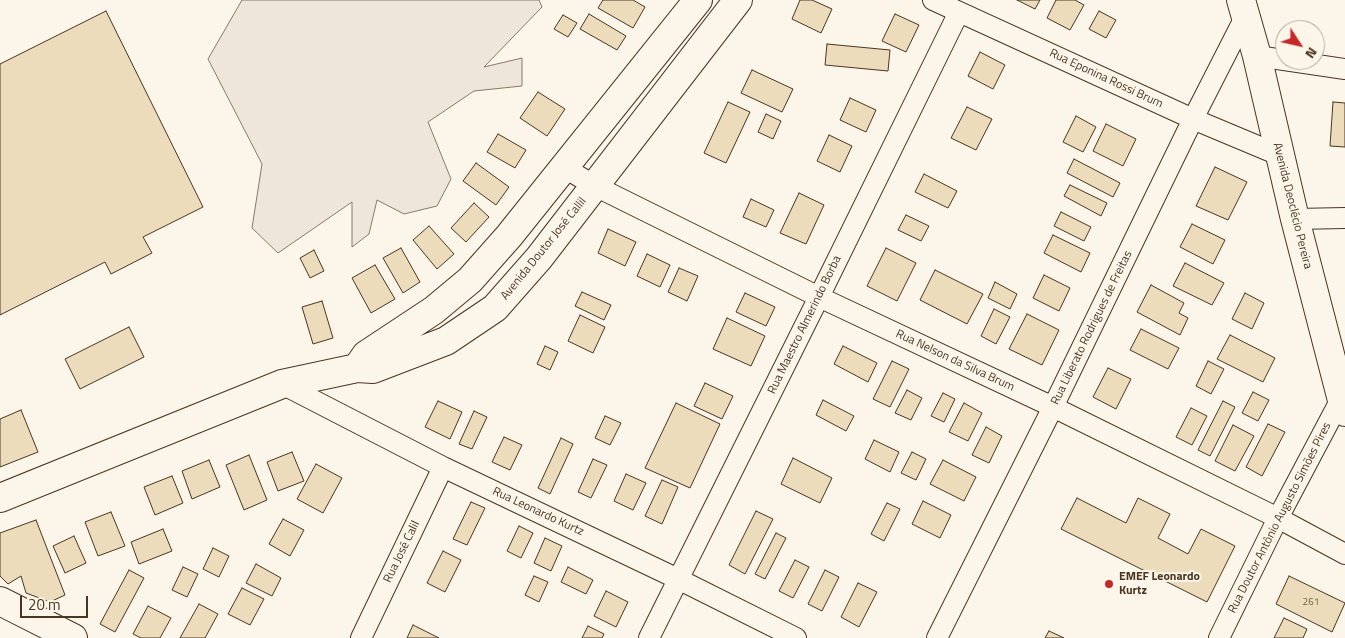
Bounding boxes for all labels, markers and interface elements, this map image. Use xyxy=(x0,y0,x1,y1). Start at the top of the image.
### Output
north arrow xyxy=(1275,20,1325,70)
text: N xyxy=(1300,43,1323,63)
street label: Rua Eponina Rossi Brum xyxy=(1047,46,1165,112)
street label: Avenida Deoclécio Pereira xyxy=(1269,141,1315,271)
street label: Avenida Doutor José Callil xyxy=(498,195,590,303)
street label: Rua Liberato Rodrigues de Freitas xyxy=(1048,249,1136,407)
street label: Rua Maestro Almerindo Borba xyxy=(765,253,845,397)
street label: Rua Nelson da Silva Brum xyxy=(893,327,1017,395)
street label: Rua Doutor Antônio Augusto Simões Pires xyxy=(1225,420,1335,616)
street label: Rua Leonardo Kurtz xyxy=(490,485,586,539)
street label: Rua José Calil xyxy=(381,519,423,585)
place label: EMEF Leonardo Kurtz xyxy=(1119,570,1200,598)
marker: EMEF Leonardo Kurtz xyxy=(1103,578,1115,590)
scale bar xyxy=(22,586,90,618)
text: 20 m xyxy=(28,593,61,616)
house number: 261 xyxy=(1303,597,1319,609)

